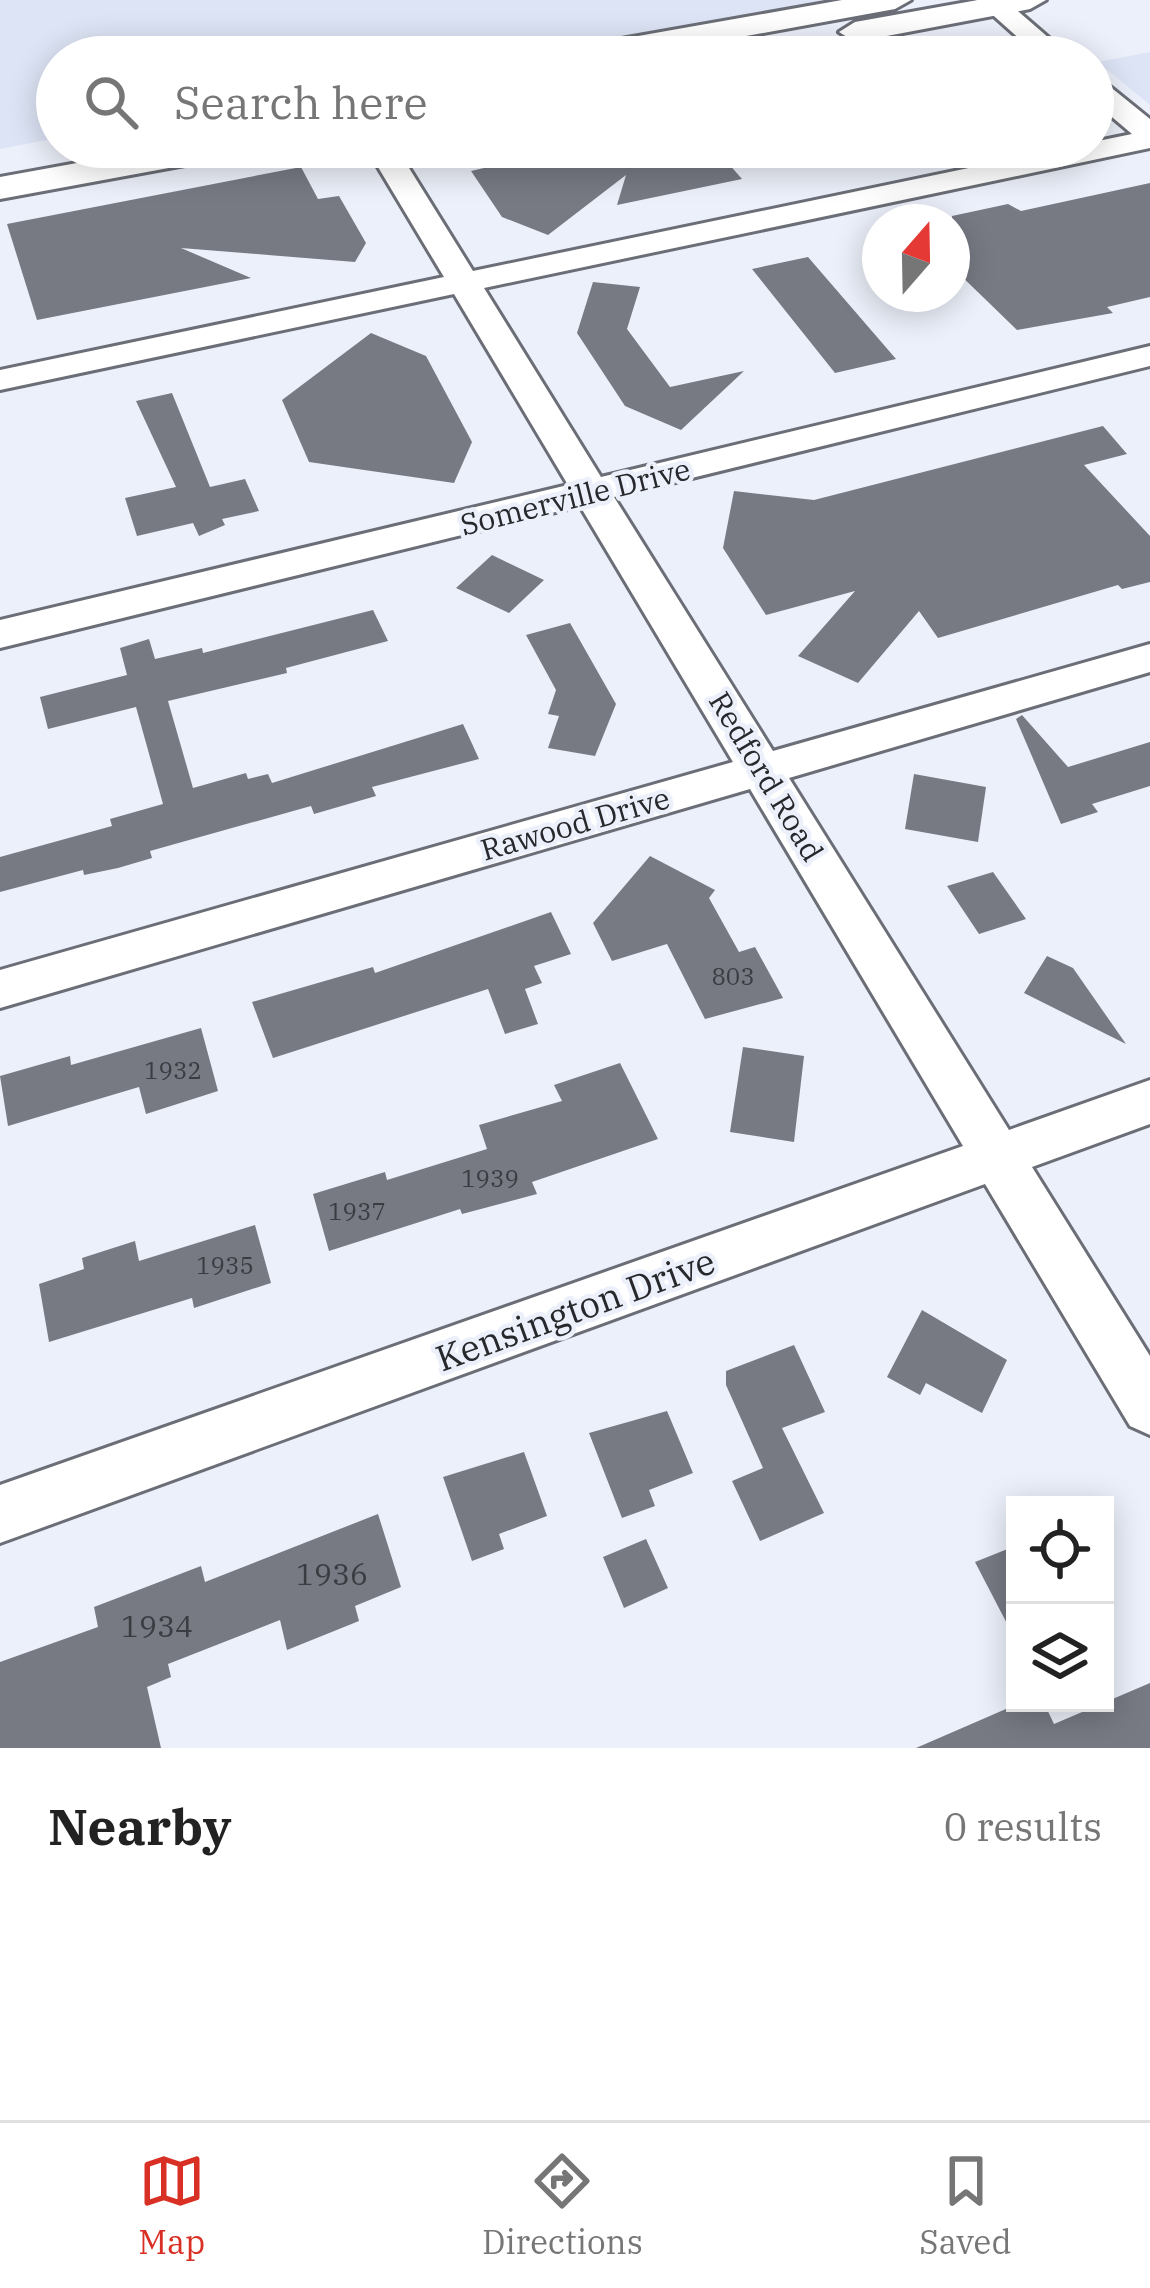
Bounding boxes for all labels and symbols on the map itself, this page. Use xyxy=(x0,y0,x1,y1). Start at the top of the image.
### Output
north arrow xyxy=(862,204,970,312)
street label: Somerville Drive xyxy=(456,449,694,543)
street label: Redford Road xyxy=(701,684,833,868)
street label: Rawood Drive xyxy=(476,777,674,869)
house number: 803 xyxy=(711,960,755,992)
house number: 1932 xyxy=(144,1054,202,1086)
house number: 1939 xyxy=(461,1162,519,1194)
house number: 1937 xyxy=(328,1195,386,1227)
street label: Kensington Drive xyxy=(429,1237,721,1381)
house number: 1935 xyxy=(196,1249,254,1281)
house number: 1936 xyxy=(296,1554,368,1593)
house number: 1934 xyxy=(121,1606,193,1645)

